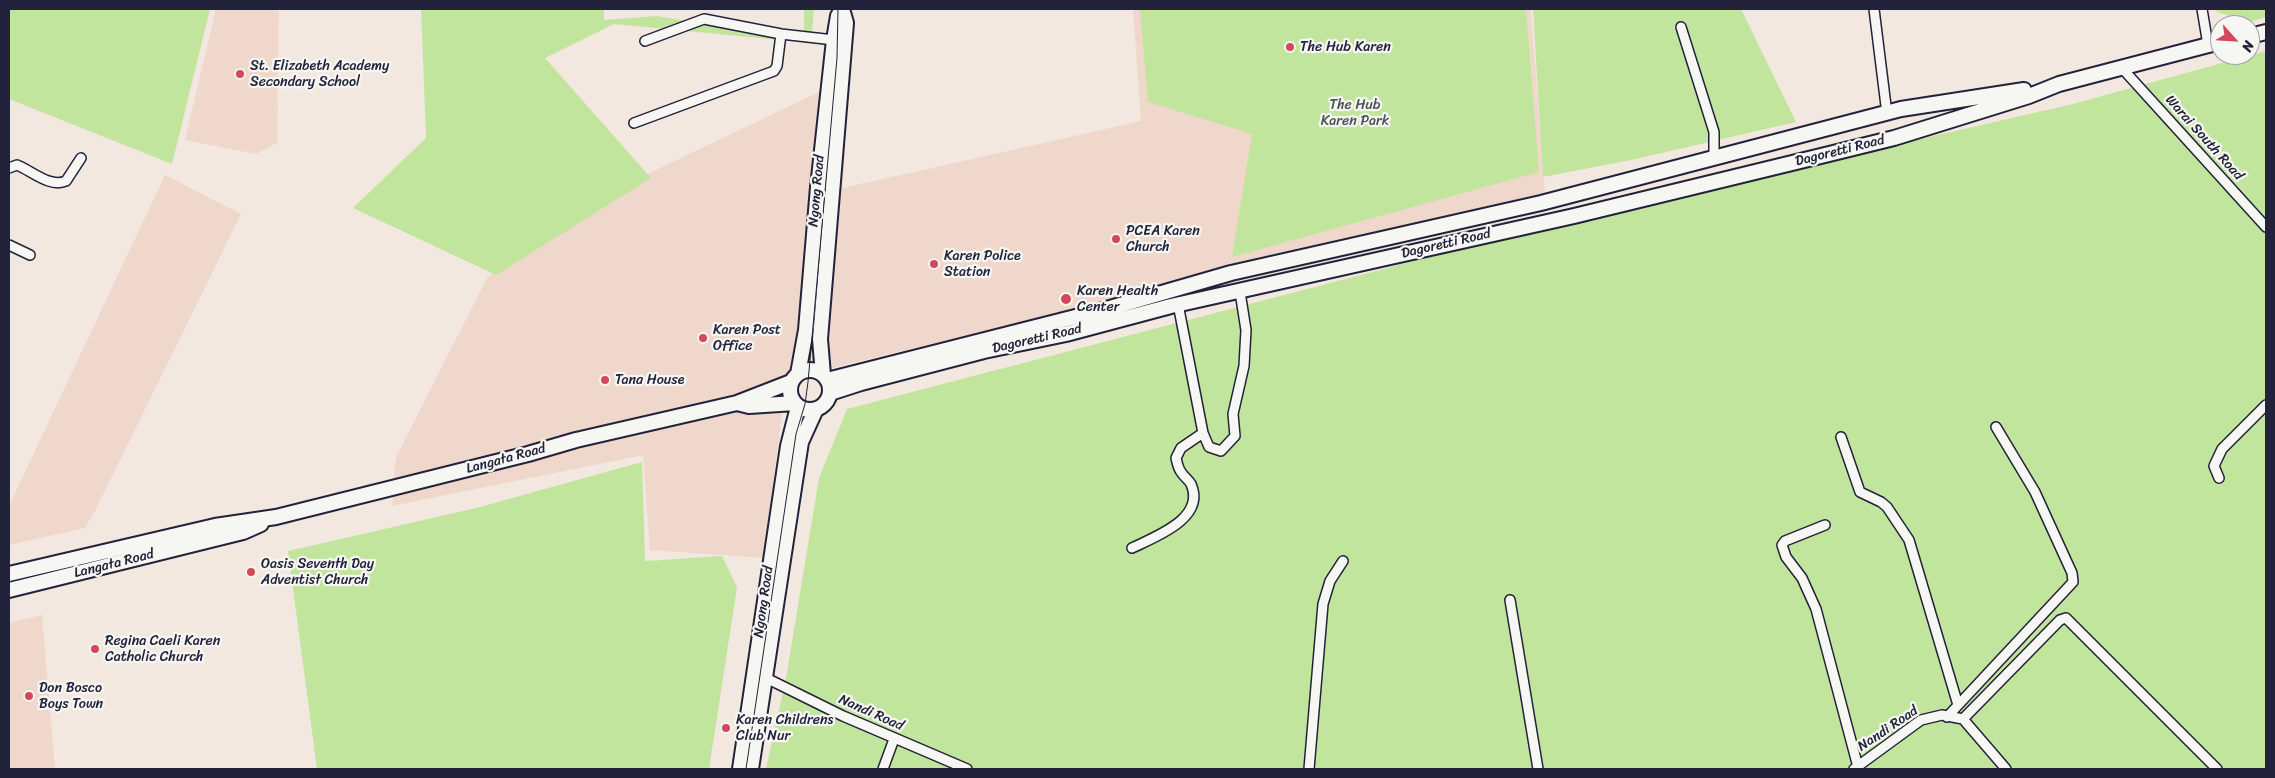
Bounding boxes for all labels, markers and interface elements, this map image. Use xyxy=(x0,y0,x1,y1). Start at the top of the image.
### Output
north arrow xyxy=(2210,15,2260,65)
text: N xyxy=(2235,37,2261,56)
place label: The Hub Karen xyxy=(1300,39,1391,55)
marker: The Hub Karen xyxy=(1284,41,1296,53)
place label: St. Elizabeth Academy Secondary School xyxy=(250,58,389,90)
marker: St. Elizabeth Academy Secondary School xyxy=(234,68,246,80)
street label: Warai South Road xyxy=(2161,92,2247,184)
park label: The Hub Karen Park xyxy=(1321,97,1389,130)
street label: Dagoretti Road xyxy=(1794,132,1886,170)
street label: Ngong Road xyxy=(805,154,829,228)
place label: PCEA Karen Church xyxy=(1126,223,1200,256)
street label: Dagoretti Road xyxy=(1400,226,1492,262)
marker: PCEA Karen Church xyxy=(1110,233,1122,245)
place label: Karen Police Station xyxy=(944,248,1021,280)
marker: Karen Police Station xyxy=(928,258,940,270)
place label: Karen Health Center xyxy=(1077,283,1158,316)
marker: Karen Health Center xyxy=(1059,292,1073,306)
street label: Dagoretti Road xyxy=(991,321,1083,357)
place label: Karen Post Office xyxy=(713,322,781,354)
marker: Karen Post Office xyxy=(697,332,709,344)
place label: Tana House xyxy=(615,372,684,388)
marker: Tana House xyxy=(599,374,611,386)
street label: Langata Road xyxy=(464,440,548,478)
street label: Langata Road xyxy=(72,546,156,582)
place label: Oasis Seventh Day Adventist Church xyxy=(261,556,374,588)
street label: Ngong Road xyxy=(751,565,777,639)
marker: Oasis Seventh Day Adventist Church xyxy=(245,566,257,578)
place label: Regina Caeli Karen Catholic Church xyxy=(105,633,220,666)
marker: Regina Caeli Karen Catholic Church xyxy=(89,643,101,655)
place label: Don Bosco Boys Town xyxy=(39,680,103,712)
marker: Don Bosco Boys Town xyxy=(23,690,35,702)
street label: Nandi Road xyxy=(836,691,906,735)
street label: Nandi Road xyxy=(1855,703,1921,755)
place label: Karen Childrens Club Nur xyxy=(736,712,833,744)
marker: Karen Childrens Club Nur xyxy=(720,722,732,734)

